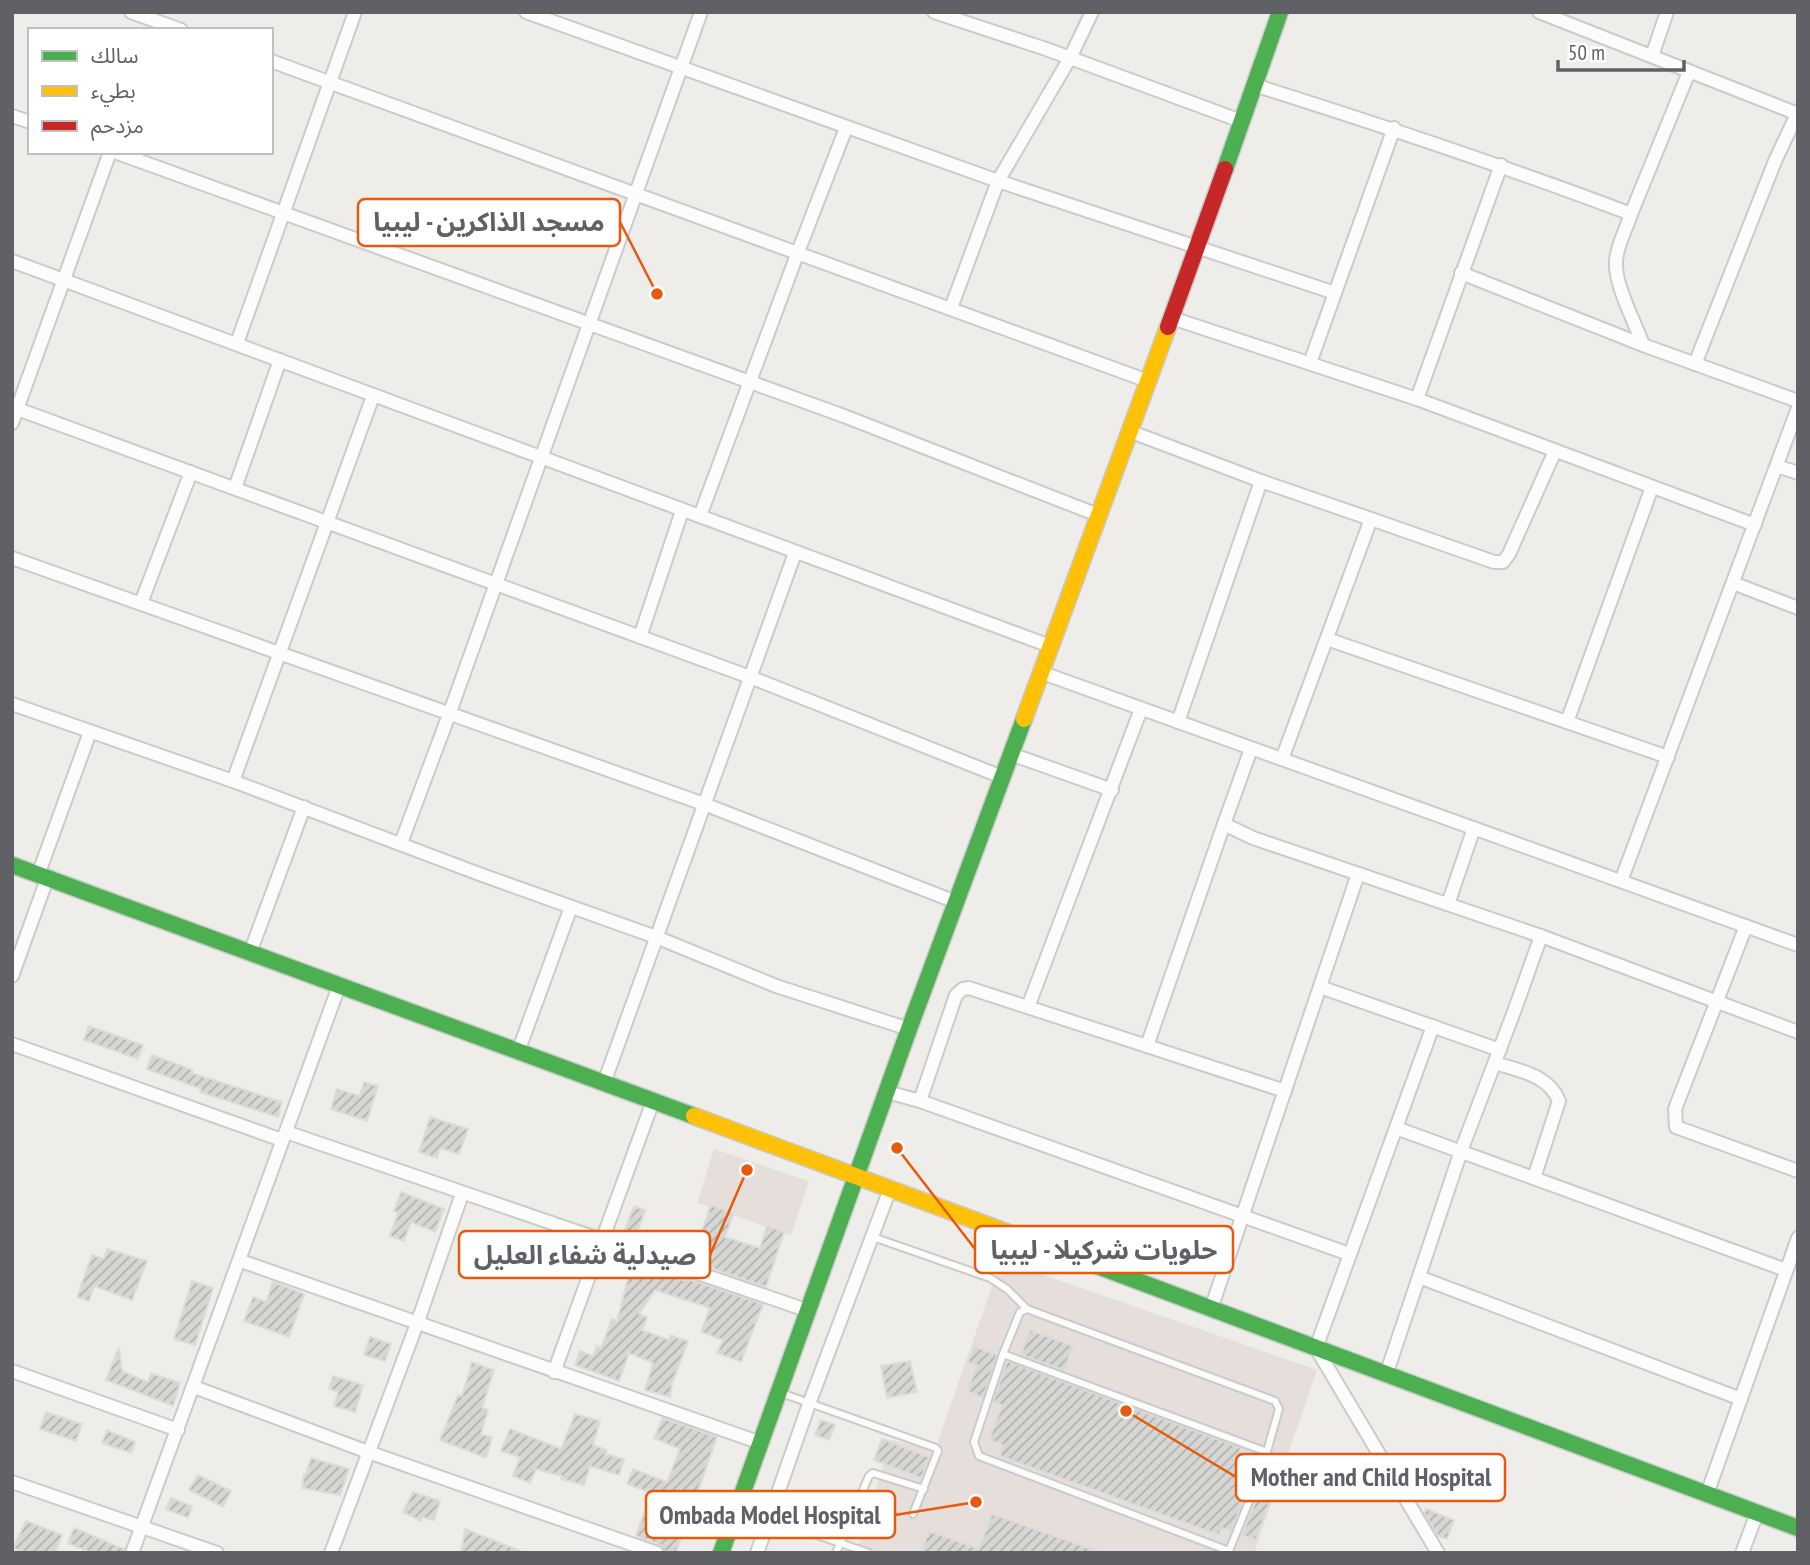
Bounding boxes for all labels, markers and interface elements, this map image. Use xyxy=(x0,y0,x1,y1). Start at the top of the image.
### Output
legend xyxy=(28,28,273,154)
scale bar xyxy=(1558,28,1684,72)
text: 50 m xyxy=(1568,39,1605,66)
text: سالك xyxy=(91,42,138,69)
text: بطيء xyxy=(91,77,136,107)
text: مزدحم xyxy=(91,112,144,141)
callout: مسجد الذاكرين - ليبيا xyxy=(358,199,620,246)
text: مسجد الذاكرين - ليبيا xyxy=(373,205,605,238)
callout: حلويات شركيلا - ليبيا xyxy=(975,1226,1233,1273)
callout: صيدلية شفاء العليل xyxy=(459,1231,710,1278)
text: حلويات شركيلا - ليبيا xyxy=(991,1233,1217,1266)
text: صيدلية شفاء العليل xyxy=(474,1238,696,1271)
callout: Mother and Child Hospital xyxy=(1236,1454,1505,1501)
text: Mother and Child Hospital xyxy=(1251,1460,1492,1493)
callout: Ombada Model Hospital xyxy=(646,1491,895,1538)
text: Ombada Model Hospital xyxy=(659,1498,881,1531)

